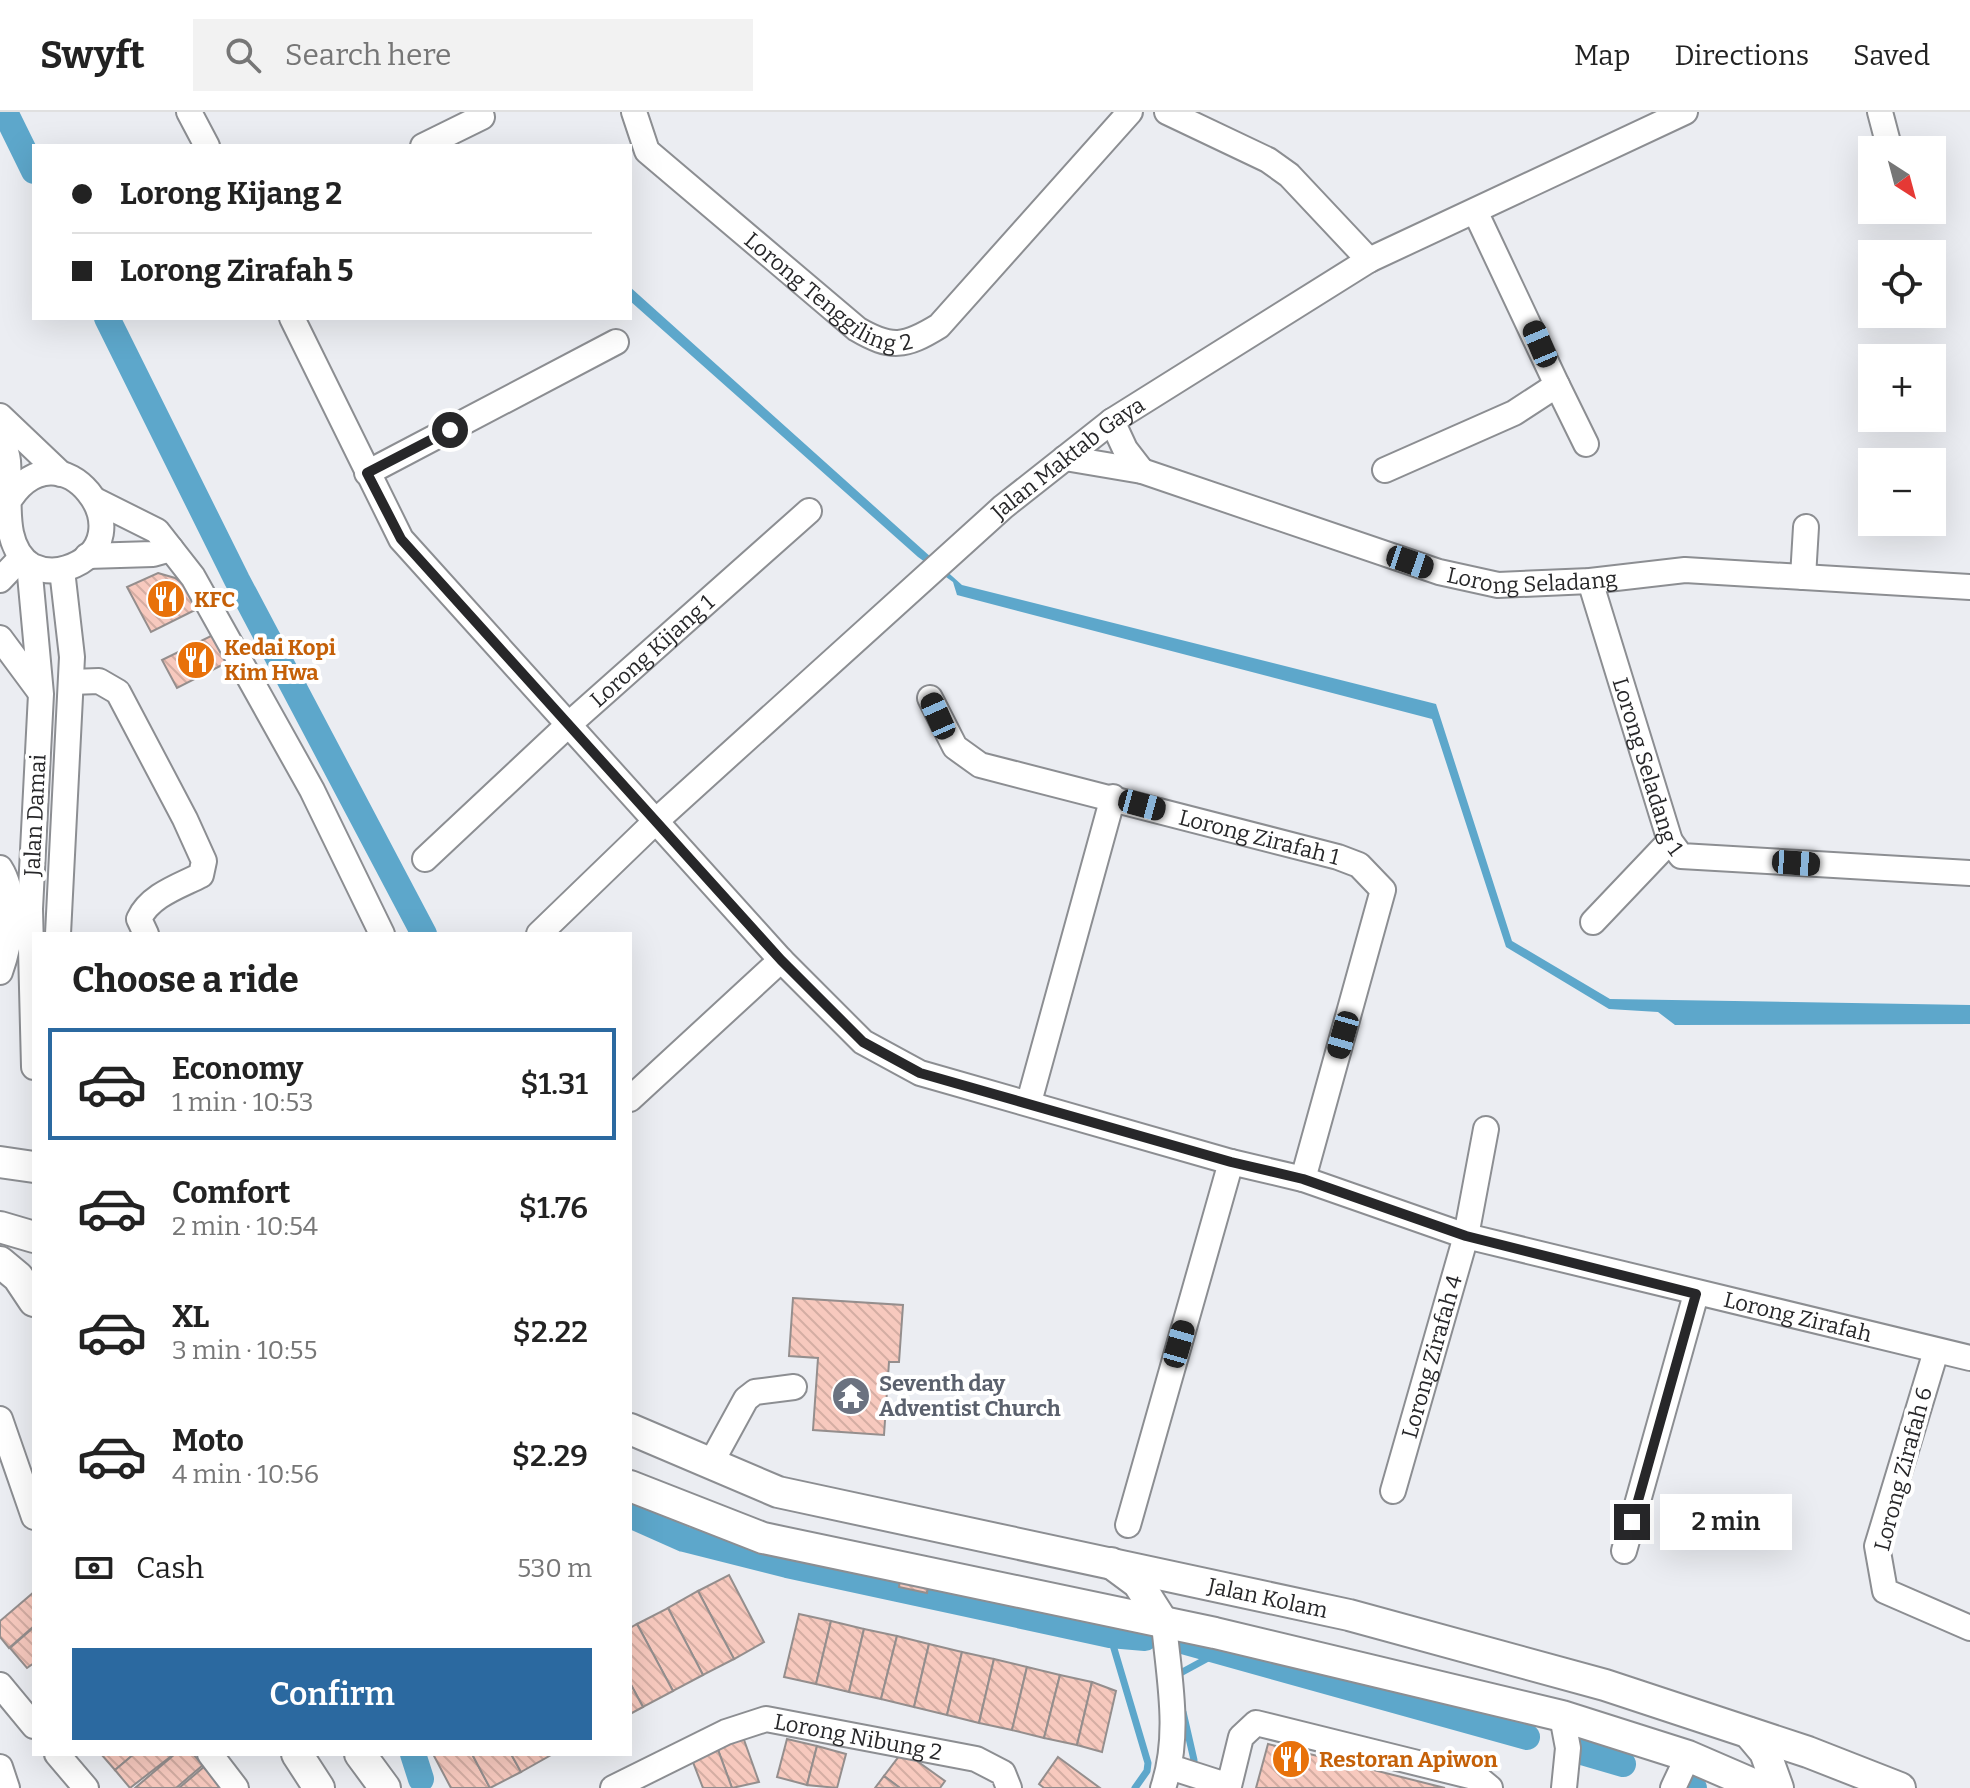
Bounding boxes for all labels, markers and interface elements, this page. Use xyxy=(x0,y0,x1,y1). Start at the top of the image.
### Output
search box xyxy=(193,19,753,91)
text: Swyft xyxy=(40,32,145,78)
icon: search xyxy=(221,33,265,77)
text: Search here xyxy=(285,37,451,73)
text: Map xyxy=(1574,39,1630,72)
text: Directions xyxy=(1674,39,1809,72)
text: Saved xyxy=(1853,39,1930,72)
north arrow xyxy=(1858,136,1946,224)
map controls xyxy=(1858,136,1946,536)
text: Lorong Kijang 2 xyxy=(120,176,342,212)
street label: Lorong Tenggiling 2 xyxy=(739,226,915,357)
button: locate xyxy=(1858,240,1946,328)
text: Lorong Zirafah 5 xyxy=(120,253,353,289)
car xyxy=(1520,317,1560,371)
button: + xyxy=(1858,344,1946,432)
street label: Jalan Maktab Gaya xyxy=(984,391,1149,526)
route start xyxy=(432,412,468,448)
button: − xyxy=(1858,448,1946,536)
car xyxy=(1383,543,1437,581)
street label: Lorong Seladang xyxy=(1445,561,1619,599)
restaurant icon: KFC xyxy=(145,578,187,620)
place label: KFC xyxy=(194,586,235,613)
street label: Lorong Kijang 1 xyxy=(584,589,719,713)
place label: Kedai Kopi Kim Hwa xyxy=(224,634,336,686)
restaurant icon: Kedai Kopi Kim Hwa xyxy=(175,639,217,681)
street label: Lorong Seladang 1 xyxy=(1607,674,1689,861)
car xyxy=(917,689,959,743)
street label: Jalan Damai xyxy=(18,753,52,878)
car xyxy=(1116,787,1168,823)
street label: Lorong Zirafah 1 xyxy=(1176,803,1342,870)
car xyxy=(1771,849,1821,877)
text: Choose a ride xyxy=(72,958,299,1002)
car xyxy=(1325,1009,1361,1061)
icon: car xyxy=(76,1048,148,1120)
text: Economy xyxy=(172,1051,303,1087)
text: $1.31 xyxy=(520,1066,588,1102)
text: 1 min · 10:53 xyxy=(172,1087,313,1118)
icon: car xyxy=(76,1172,148,1244)
text: Comfort xyxy=(172,1175,290,1211)
text: $1.76 xyxy=(519,1190,588,1226)
text: 2 min · 10:54 xyxy=(172,1211,318,1242)
street label: Lorong Zirafah 4 xyxy=(1395,1272,1468,1441)
street label: Lorong Zirafah xyxy=(1721,1285,1875,1347)
icon: car xyxy=(76,1296,148,1368)
text: XL xyxy=(172,1299,209,1335)
text: $2.22 xyxy=(513,1314,588,1350)
car xyxy=(1161,1318,1197,1370)
text: 3 min · 10:55 xyxy=(172,1335,317,1366)
place label: Seventh day Adventist Church xyxy=(879,1370,1061,1422)
temple icon: Seventh day Adventist Church xyxy=(830,1375,872,1417)
street label: Lorong Zirafah 6 xyxy=(1868,1384,1938,1554)
icon: car xyxy=(76,1420,148,1492)
text: Moto xyxy=(172,1423,244,1459)
text: $2.29 xyxy=(512,1438,588,1474)
text: 4 min · 10:56 xyxy=(172,1459,319,1490)
callout: 2 min xyxy=(1660,1494,1792,1550)
route end xyxy=(1614,1504,1650,1540)
text: 2 min xyxy=(1692,1506,1760,1537)
icon: cash xyxy=(72,1546,116,1590)
text: Cash xyxy=(136,1550,204,1586)
text: 530 m xyxy=(517,1553,592,1584)
street label: Jalan Kolam xyxy=(1205,1571,1330,1624)
button: Confirm xyxy=(72,1648,592,1740)
street label: Lorong Nibung 2 xyxy=(772,1707,944,1766)
restaurant icon: Restoran Apiwon xyxy=(1270,1738,1312,1780)
place label: Restoran Apiwon xyxy=(1319,1746,1498,1773)

